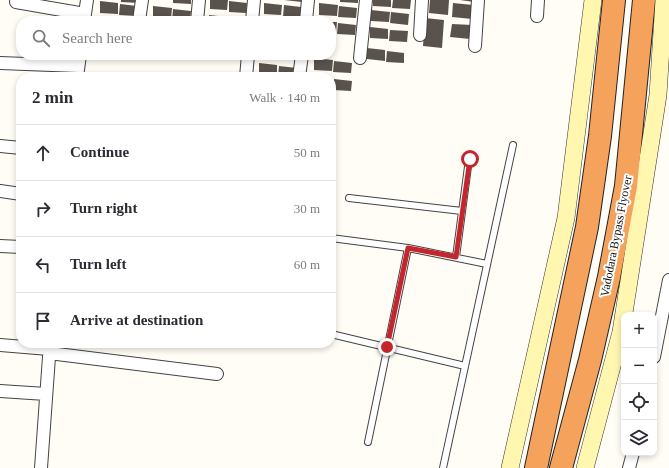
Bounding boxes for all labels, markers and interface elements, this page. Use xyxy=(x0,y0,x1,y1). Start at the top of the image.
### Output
search box xyxy=(16,16,336,60)
icon: search xyxy=(30,27,52,49)
text: Search here xyxy=(62,30,132,46)
text: 2 min xyxy=(32,88,73,107)
text: Walk · 140 m xyxy=(249,90,320,105)
icon: ahead xyxy=(32,142,54,164)
text: Continue xyxy=(70,144,129,160)
text: 50 m xyxy=(294,145,320,160)
route start xyxy=(461,150,479,168)
street label: Vadodara Bypass Flyover xyxy=(597,174,635,298)
icon: right xyxy=(32,198,54,220)
text: Turn right xyxy=(70,200,137,216)
text: 30 m xyxy=(294,201,320,216)
icon: left xyxy=(32,254,54,276)
text: Turn left xyxy=(70,256,127,272)
text: 60 m xyxy=(294,257,320,272)
icon: arrive xyxy=(32,310,54,332)
text: Arrive at destination xyxy=(70,312,203,328)
map controls xyxy=(621,312,657,456)
button: + xyxy=(621,312,657,348)
route end xyxy=(378,338,396,356)
button: − xyxy=(621,348,657,384)
button: locate xyxy=(621,384,657,420)
button: layers xyxy=(621,420,657,456)

